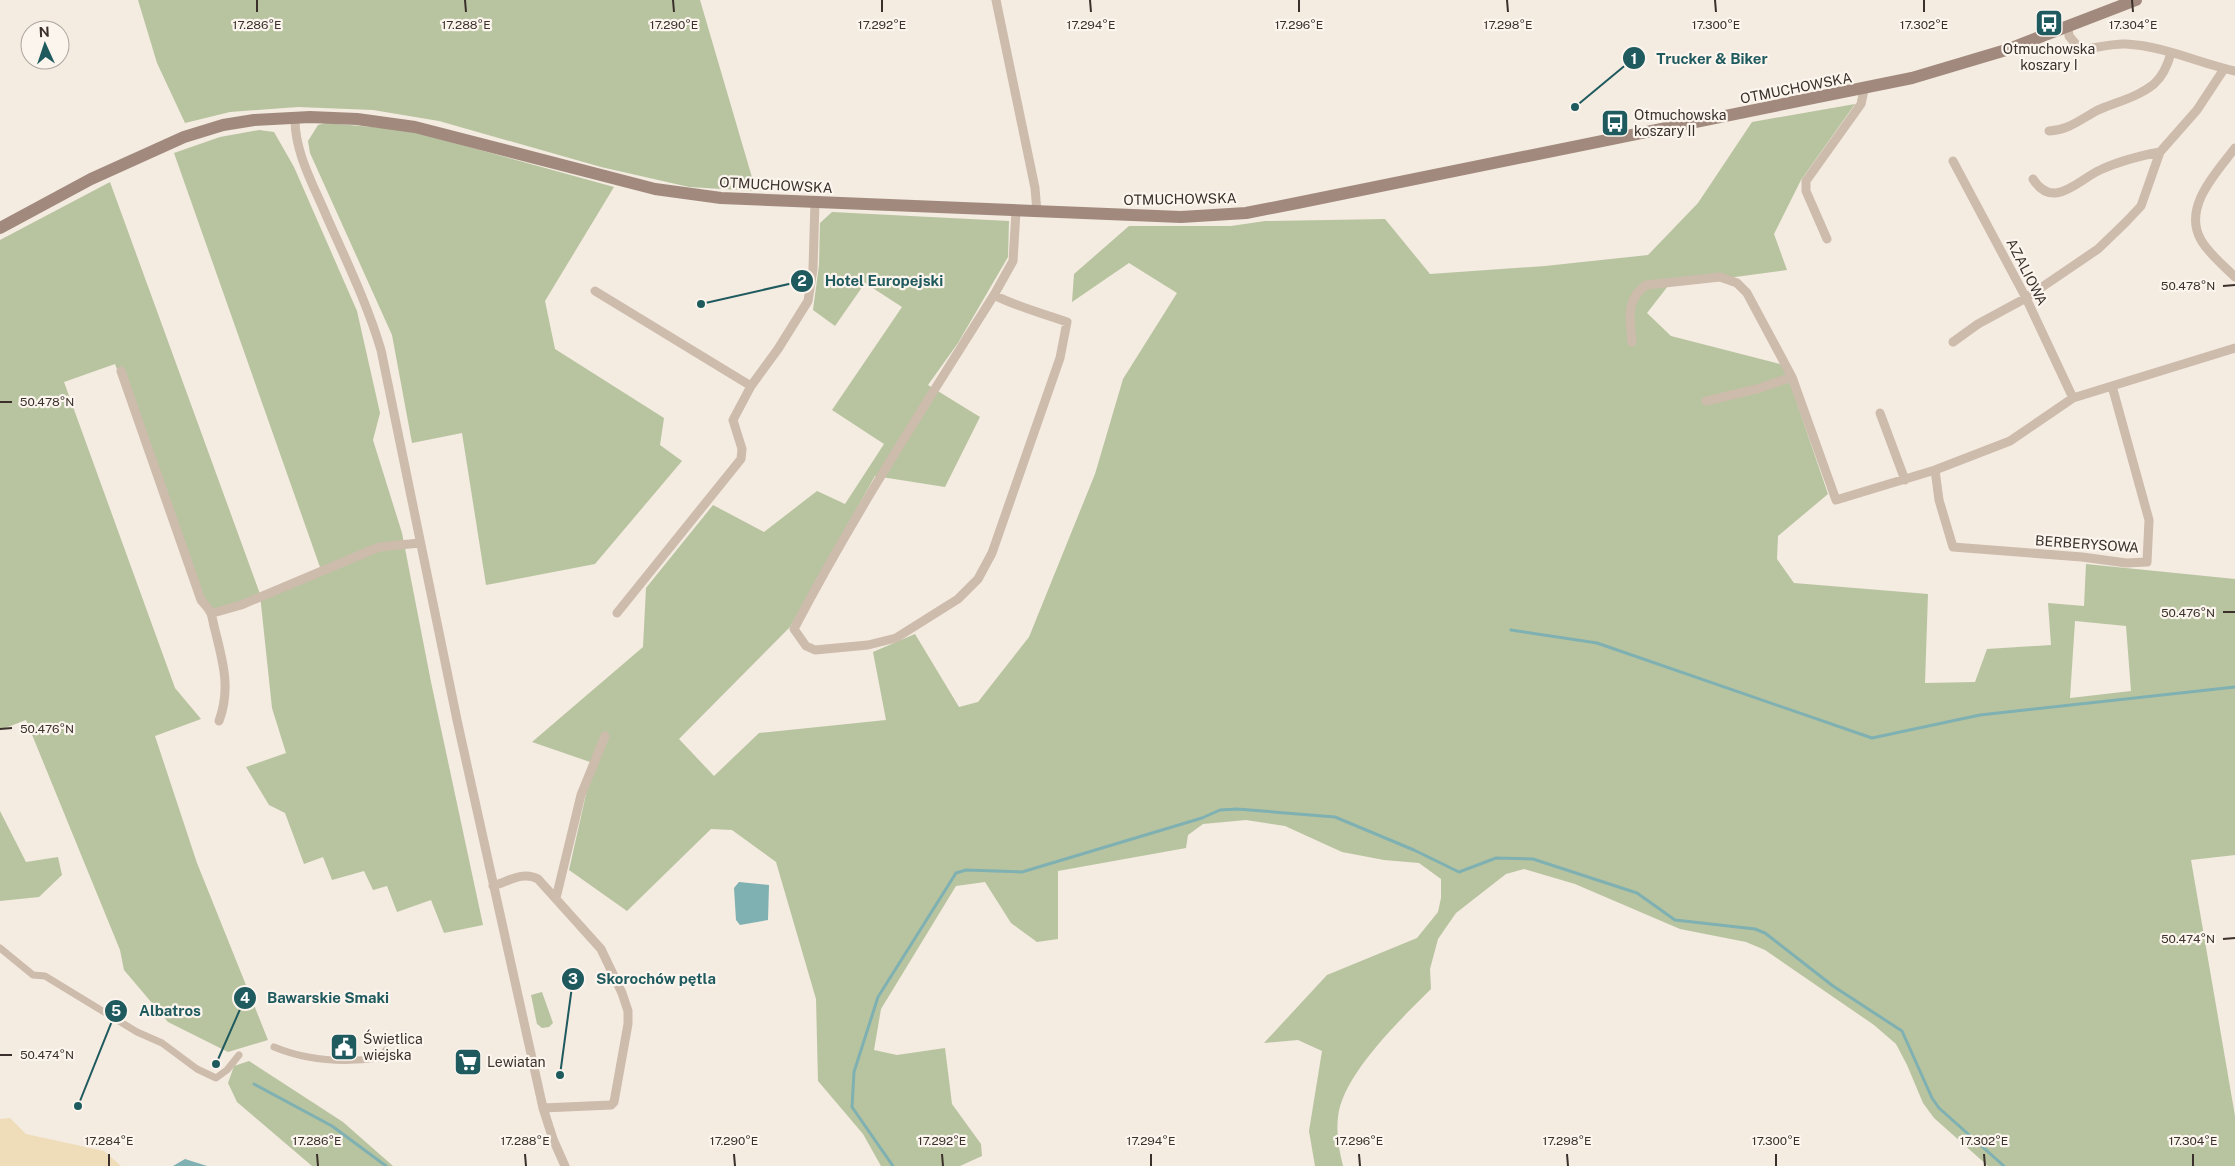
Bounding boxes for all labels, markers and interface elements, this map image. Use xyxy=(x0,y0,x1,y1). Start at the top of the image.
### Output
bus stop icon: Otmuchowska koszary I xyxy=(2034,8,2064,38)
text: 17.286°E xyxy=(233,18,281,32)
text: 17.288°E xyxy=(441,18,491,32)
text: 17.290°E xyxy=(650,18,698,32)
text: 17.292°E xyxy=(858,18,906,32)
text: 17.294°E xyxy=(1067,18,1115,32)
text: 17.296°E xyxy=(1275,18,1323,32)
text: 17.298°E xyxy=(1484,18,1532,32)
text: 17.300°E xyxy=(1692,18,1740,32)
text: 17.302°E xyxy=(1900,18,1948,32)
text: 17.304°E xyxy=(2109,18,2157,32)
north arrow xyxy=(20,20,70,70)
text: N xyxy=(38,24,50,40)
place label: Otmuchowska koszary I xyxy=(2003,41,2095,73)
callout: Trucker & Biker xyxy=(1622,43,1778,73)
text: 1 xyxy=(1631,50,1637,67)
text: Trucker & Biker xyxy=(1656,50,1768,67)
street label: OTMUCHOWSKA xyxy=(1739,69,1853,107)
place label: Otmuchowska koszary II xyxy=(1634,107,1727,139)
bus stop icon: Otmuchowska koszary II xyxy=(1600,108,1630,138)
street label: OTMUCHOWSKA xyxy=(719,174,833,196)
street label: OTMUCHOWSKA xyxy=(1123,190,1237,208)
street label: AZALIOWA xyxy=(2003,236,2051,308)
callout: Hotel Europejski xyxy=(790,266,953,296)
text: 2 xyxy=(797,272,807,289)
text: Hotel Europejski xyxy=(825,272,943,289)
text: 50.478°N xyxy=(2161,279,2215,293)
text: 50.478°N xyxy=(20,395,74,409)
street label: BERBERYSOWA xyxy=(2034,532,2140,556)
text: 50.476°N xyxy=(2161,606,2215,620)
text: 50.476°N xyxy=(20,722,74,736)
text: 50.474°N xyxy=(2161,932,2215,946)
callout: Skorochów pętla xyxy=(561,964,726,994)
text: 3 xyxy=(568,970,578,987)
text: Skorochów pętla xyxy=(596,970,716,987)
callout: Bawarskie Smaki xyxy=(232,983,399,1013)
text: 4 xyxy=(240,989,250,1006)
text: Bawarskie Smaki xyxy=(267,989,389,1006)
callout: Albatros xyxy=(104,996,211,1026)
text: 5 xyxy=(111,1002,121,1019)
text: Albatros xyxy=(139,1002,201,1019)
place label: Świetlica wiejska xyxy=(363,1029,423,1063)
public building icon: Świetlica wiejska xyxy=(329,1032,359,1062)
supermarket icon: Lewiatan xyxy=(453,1047,483,1077)
text: 50.474°N xyxy=(20,1048,74,1062)
place label: Lewiatan xyxy=(487,1054,546,1070)
text: 17.284°E xyxy=(84,1134,134,1148)
text: 17.286°E xyxy=(293,1134,341,1148)
text: 17.288°E xyxy=(500,1134,550,1148)
text: 17.290°E xyxy=(710,1134,758,1148)
text: 17.292°E xyxy=(918,1134,966,1148)
text: 17.294°E xyxy=(1127,1134,1175,1148)
text: 17.296°E xyxy=(1335,1134,1383,1148)
text: 17.298°E xyxy=(1543,1134,1591,1148)
text: 17.300°E xyxy=(1752,1134,1800,1148)
text: 17.302°E xyxy=(1960,1134,2008,1148)
text: 17.304°E xyxy=(2169,1134,2217,1148)

